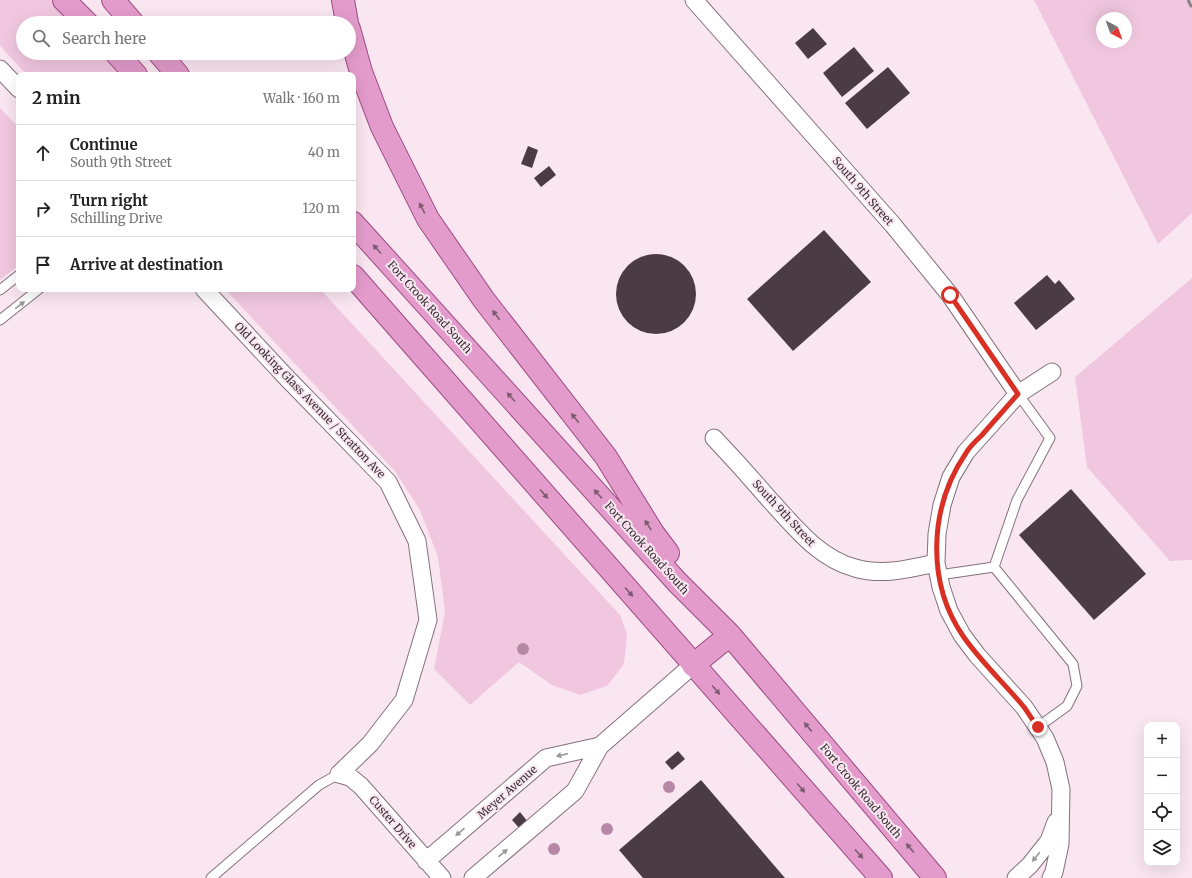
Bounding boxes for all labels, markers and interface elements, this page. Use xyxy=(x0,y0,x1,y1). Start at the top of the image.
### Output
north arrow xyxy=(1096,12,1132,48)
search box xyxy=(16,16,356,60)
icon: search xyxy=(30,27,52,49)
text: Search here xyxy=(62,29,146,48)
text: 2 min xyxy=(32,87,80,109)
text: Walk · 160 m xyxy=(263,90,340,107)
text: Continue xyxy=(70,135,138,154)
icon: ahead xyxy=(32,142,54,164)
text: 40 m xyxy=(308,144,340,161)
text: South 9th Street xyxy=(70,154,172,171)
street label: South 9th Street xyxy=(829,154,897,229)
text: Turn right xyxy=(70,191,148,210)
icon: right xyxy=(32,198,54,220)
text: 120 m xyxy=(302,200,340,217)
one-way arrow xyxy=(419,202,426,213)
text: Schilling Drive xyxy=(70,210,162,227)
one-way arrow xyxy=(372,244,382,254)
icon: arrive xyxy=(32,254,54,276)
text: Arrive at destination xyxy=(70,255,223,274)
street label: Fort Crook Road South xyxy=(385,258,476,357)
route start xyxy=(941,286,959,304)
one-way arrow xyxy=(14,300,25,309)
one-way arrow xyxy=(491,309,500,320)
street label: Old Looking Glass Avenue / Stratton Ave xyxy=(232,319,389,481)
one-way arrow xyxy=(507,393,516,402)
one-way arrow xyxy=(571,412,579,423)
street label: South 9th Street xyxy=(749,477,819,550)
one-way arrow xyxy=(539,489,548,500)
one-way arrow xyxy=(594,489,603,499)
street label: Fort Crook Road South xyxy=(602,499,693,598)
one-way arrow xyxy=(644,520,652,530)
one-way arrow xyxy=(625,587,634,598)
one-way arrow xyxy=(711,684,720,695)
route end xyxy=(1029,718,1047,736)
one-way arrow xyxy=(803,722,812,733)
map controls xyxy=(1144,722,1180,866)
button: + xyxy=(1144,722,1180,758)
street label: Fort Crook Road South xyxy=(817,741,905,842)
one-way arrow xyxy=(556,752,568,758)
button: − xyxy=(1144,758,1180,794)
street label: Meyer Avenue xyxy=(474,762,540,822)
one-way arrow xyxy=(796,783,805,792)
street label: Custer Drive xyxy=(366,793,420,851)
button: locate xyxy=(1144,794,1180,830)
one-way arrow xyxy=(454,828,465,837)
button: layers xyxy=(1144,830,1180,866)
one-way arrow xyxy=(905,843,914,854)
one-way arrow xyxy=(497,848,508,857)
one-way arrow xyxy=(855,849,864,859)
one-way arrow xyxy=(1032,851,1041,862)

